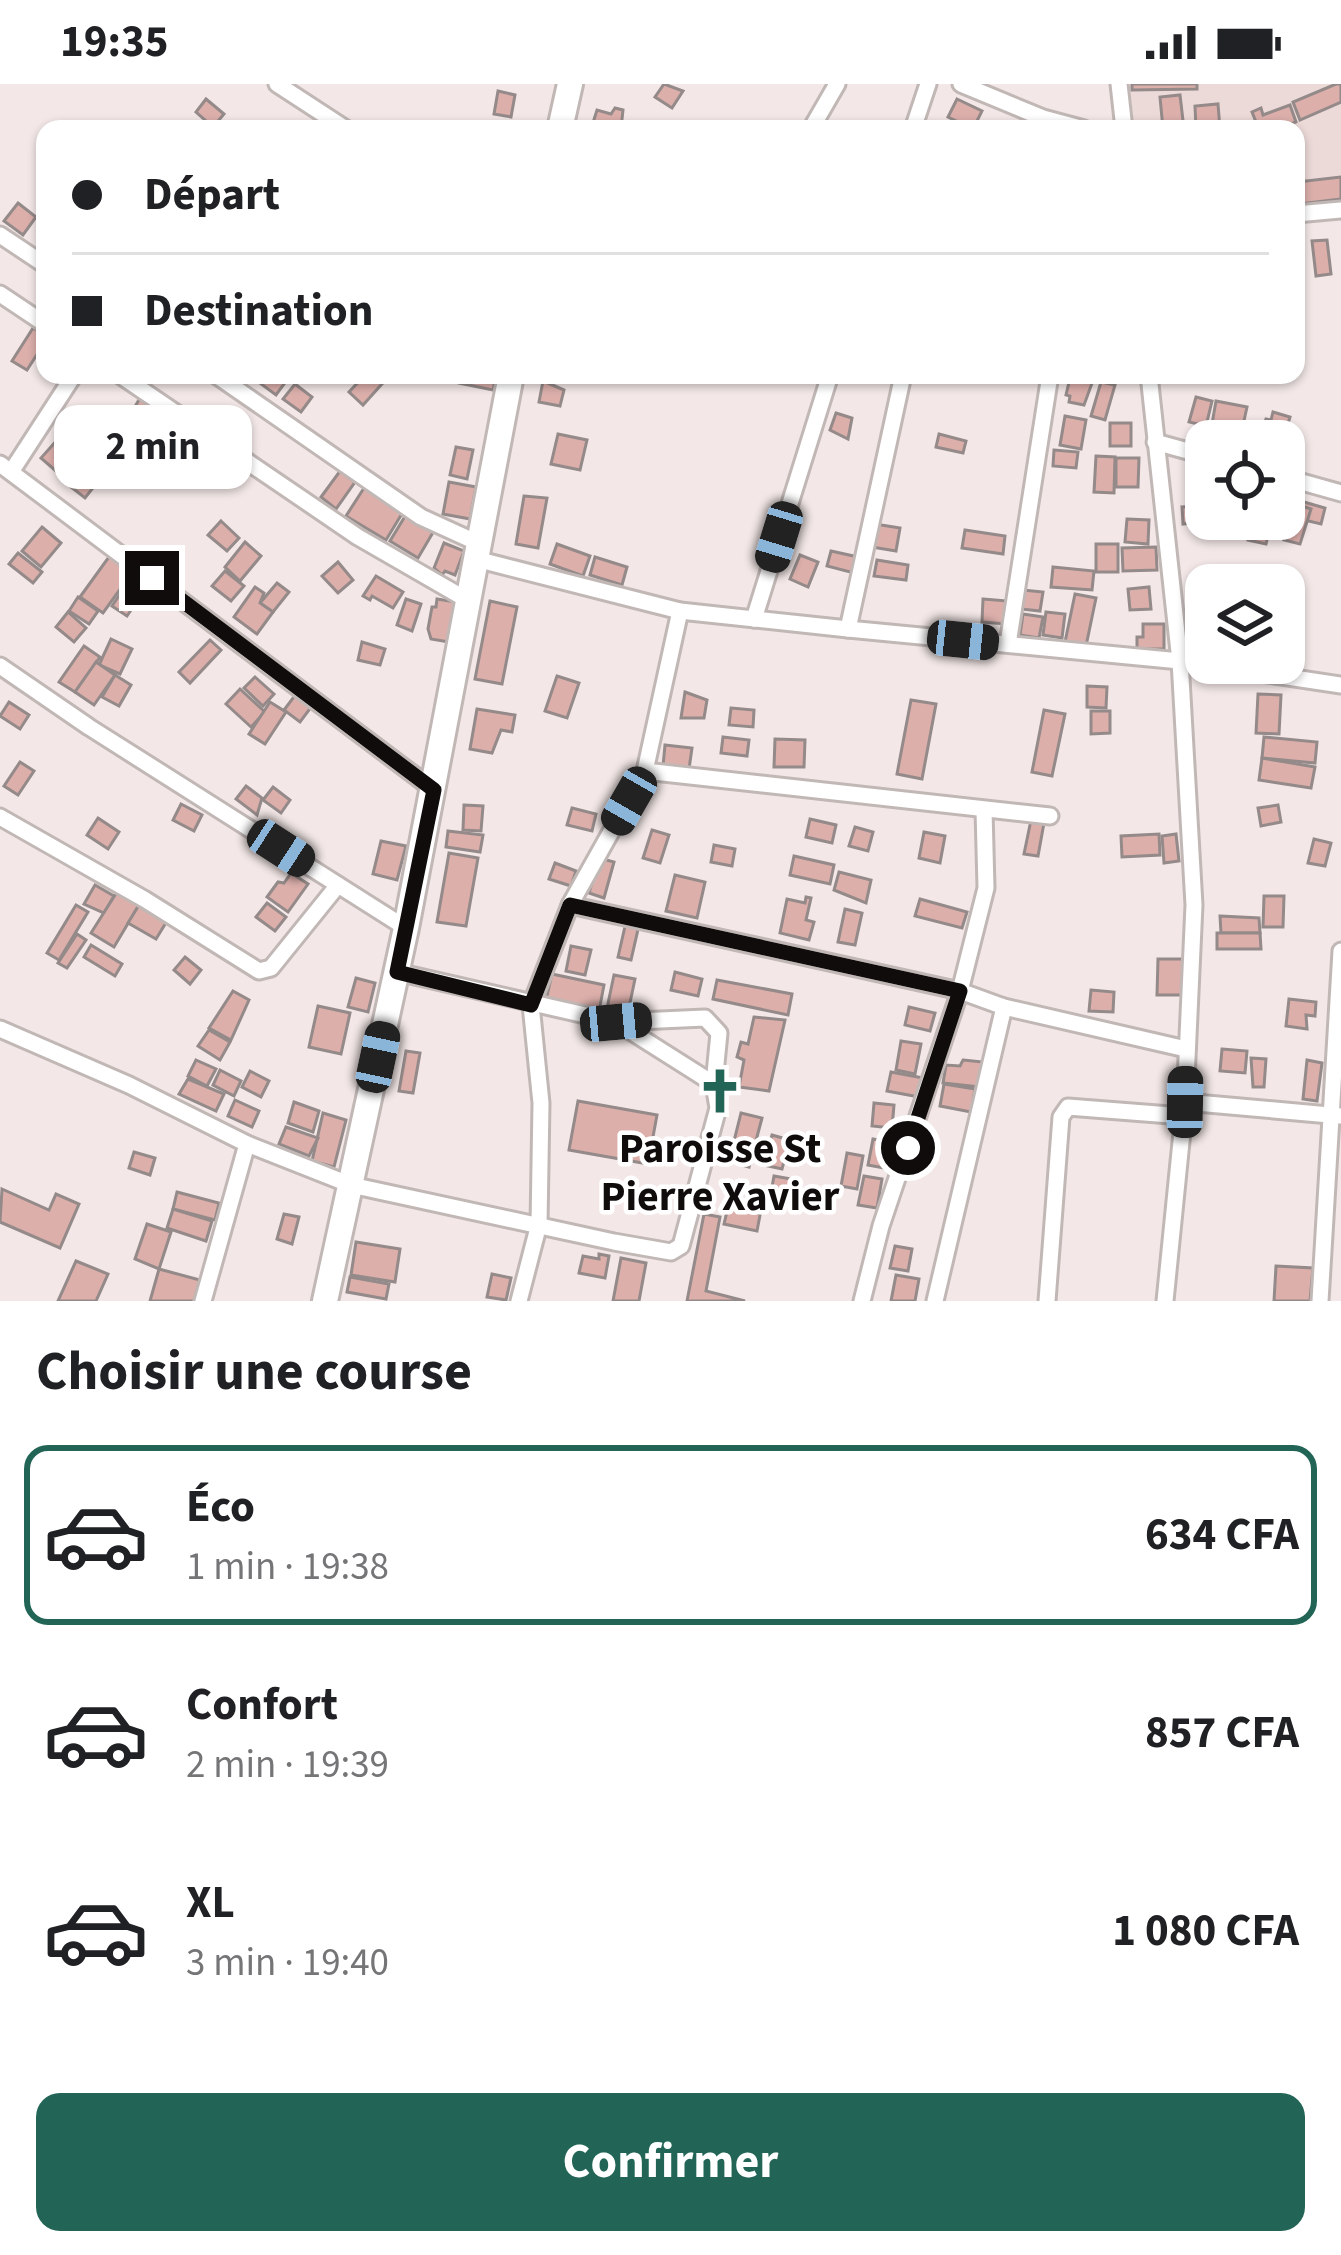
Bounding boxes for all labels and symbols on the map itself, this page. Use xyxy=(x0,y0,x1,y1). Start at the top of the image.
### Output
callout: 2 min xyxy=(53,404,251,488)
car xyxy=(751,497,807,577)
route end xyxy=(125,551,179,605)
car xyxy=(925,618,1001,662)
car xyxy=(595,761,663,841)
car xyxy=(241,813,321,883)
car xyxy=(579,1001,653,1043)
car xyxy=(353,1018,403,1096)
church icon: Paroisse St Pierre Xavier xyxy=(695,1066,745,1116)
car xyxy=(1166,1066,1204,1138)
place label: Paroisse St Pierre Xavier xyxy=(600,1119,840,1227)
route start xyxy=(881,1121,935,1175)

